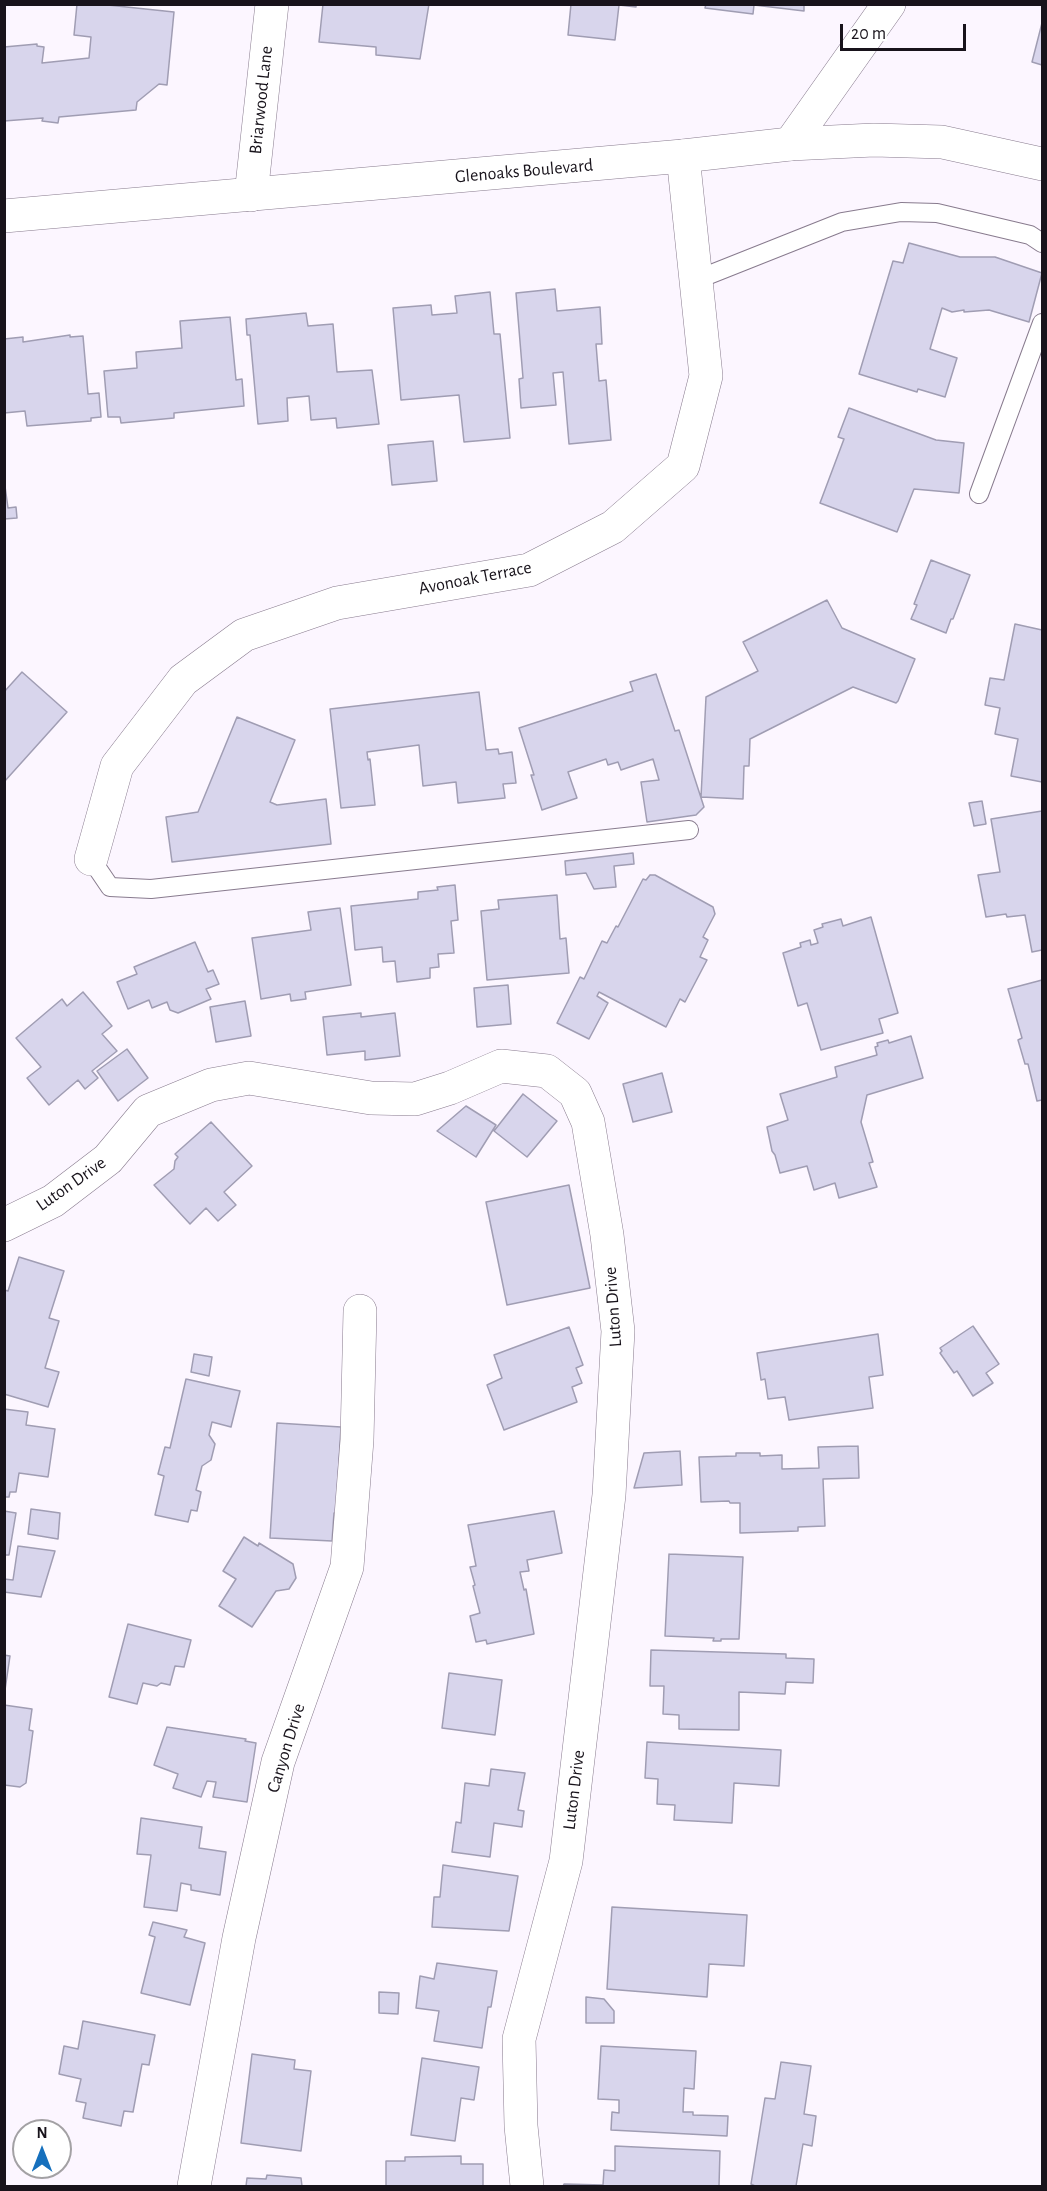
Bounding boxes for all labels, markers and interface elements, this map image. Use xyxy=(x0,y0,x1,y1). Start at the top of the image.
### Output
scale bar xyxy=(843,12,969,50)
text: 20 m xyxy=(851,25,886,43)
street label: Briarwood Lane xyxy=(245,45,277,155)
street label: Glenoaks Boulevard xyxy=(454,154,594,188)
street label: Avonoak Terrace xyxy=(417,556,533,600)
street label: Luton Drive xyxy=(32,1152,110,1216)
street label: Luton Drive xyxy=(599,1266,627,1348)
street label: Canyon Drive xyxy=(262,1701,310,1795)
street label: Luton Drive xyxy=(558,1749,590,1831)
north arrow xyxy=(12,2119,72,2179)
text: N xyxy=(36,2125,48,2141)

